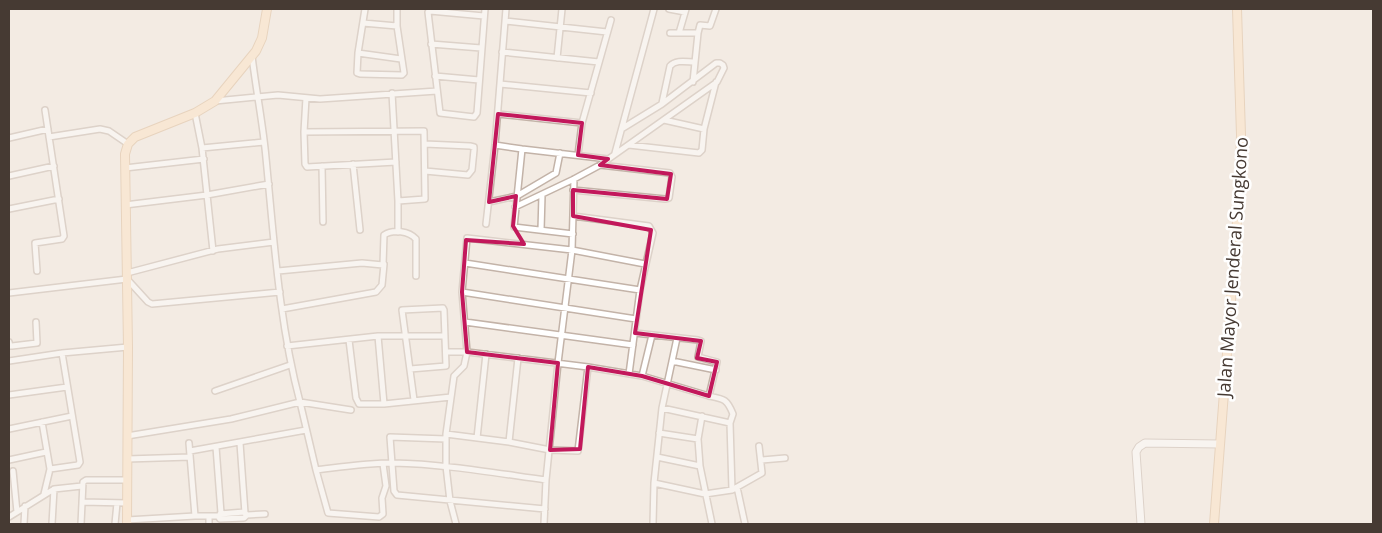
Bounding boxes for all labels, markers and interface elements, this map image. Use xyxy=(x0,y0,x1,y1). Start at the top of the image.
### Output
street label: Jalan Mayor Jenderal Sungkono xyxy=(1211,136,1253,400)

